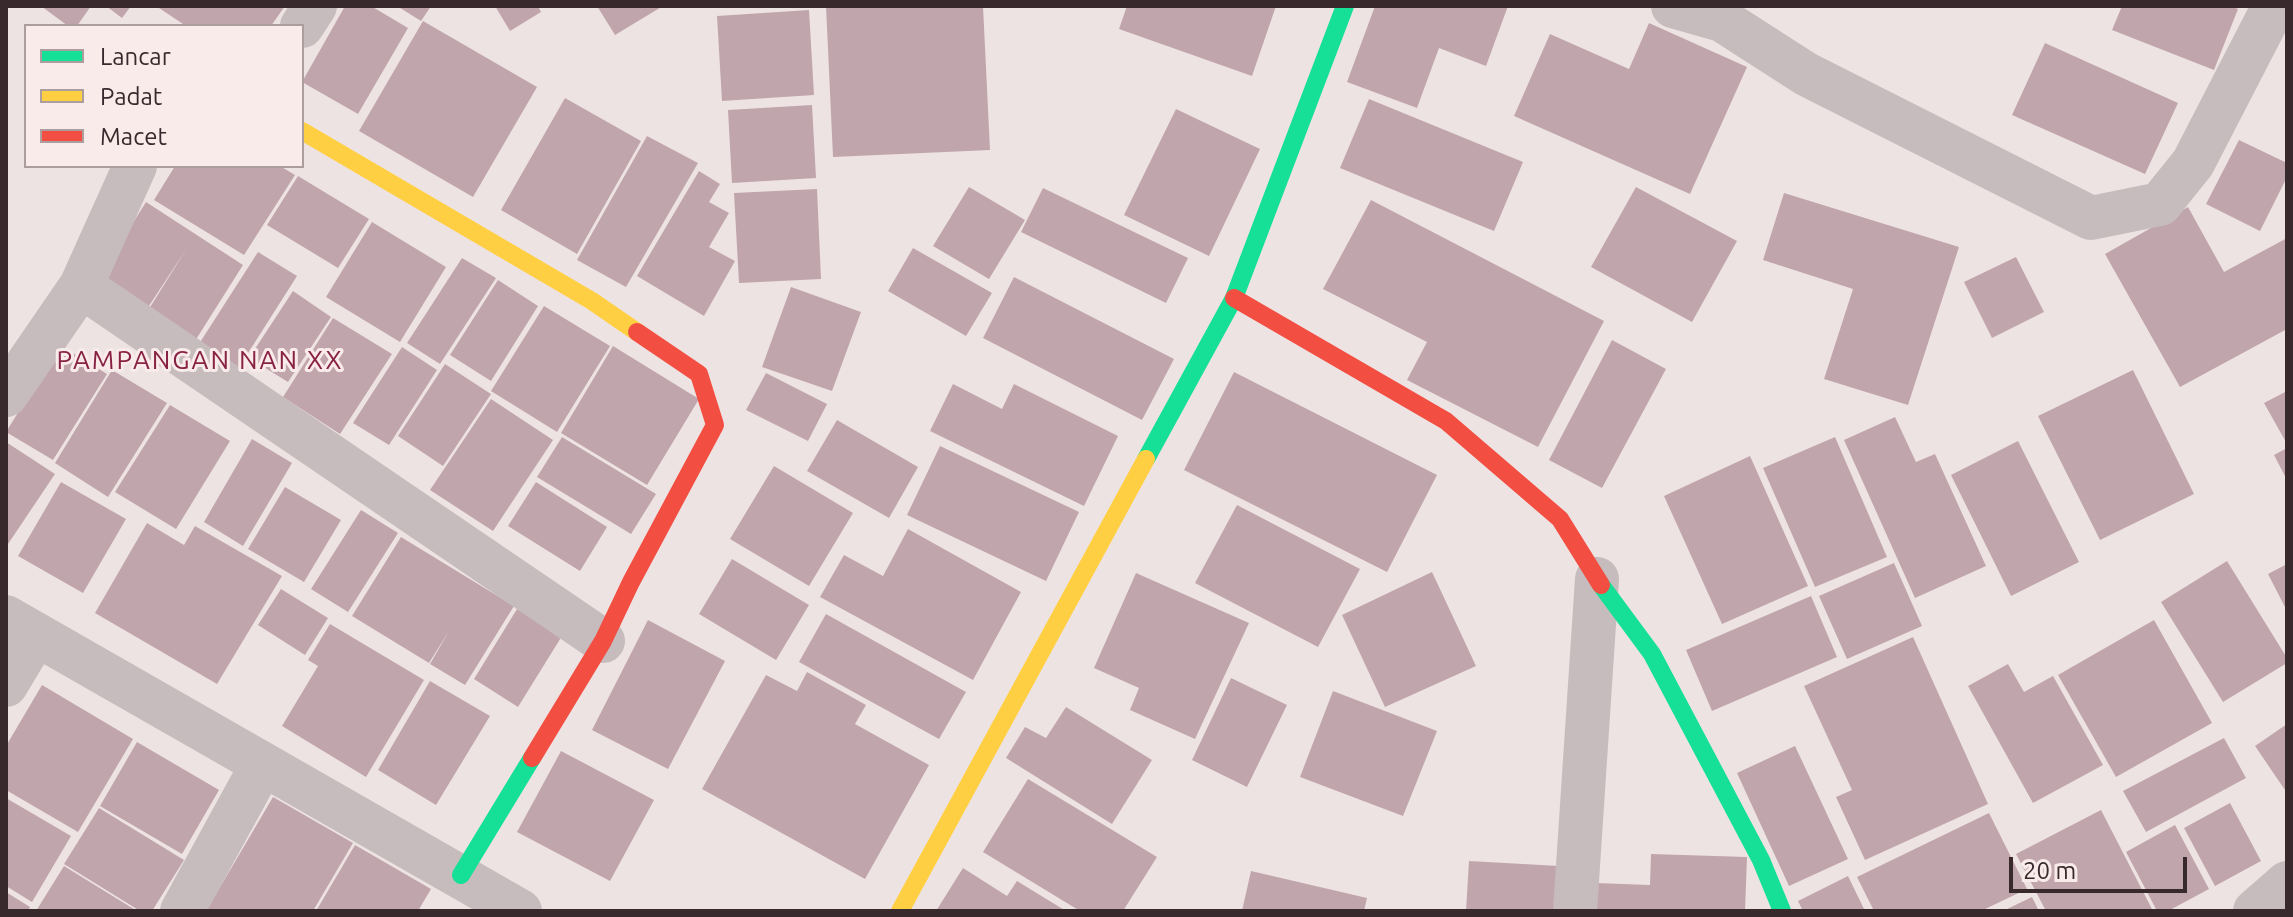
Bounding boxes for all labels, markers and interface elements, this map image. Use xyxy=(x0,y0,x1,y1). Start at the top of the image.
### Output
legend xyxy=(24,24,304,168)
text: Lancar xyxy=(100,43,171,70)
text: Padat xyxy=(100,83,162,110)
text: Macet xyxy=(100,123,167,150)
district label: PAMPANGAN NAN XX xyxy=(56,344,344,376)
scale bar xyxy=(2013,841,2191,891)
text: 20 m xyxy=(2023,857,2076,884)

